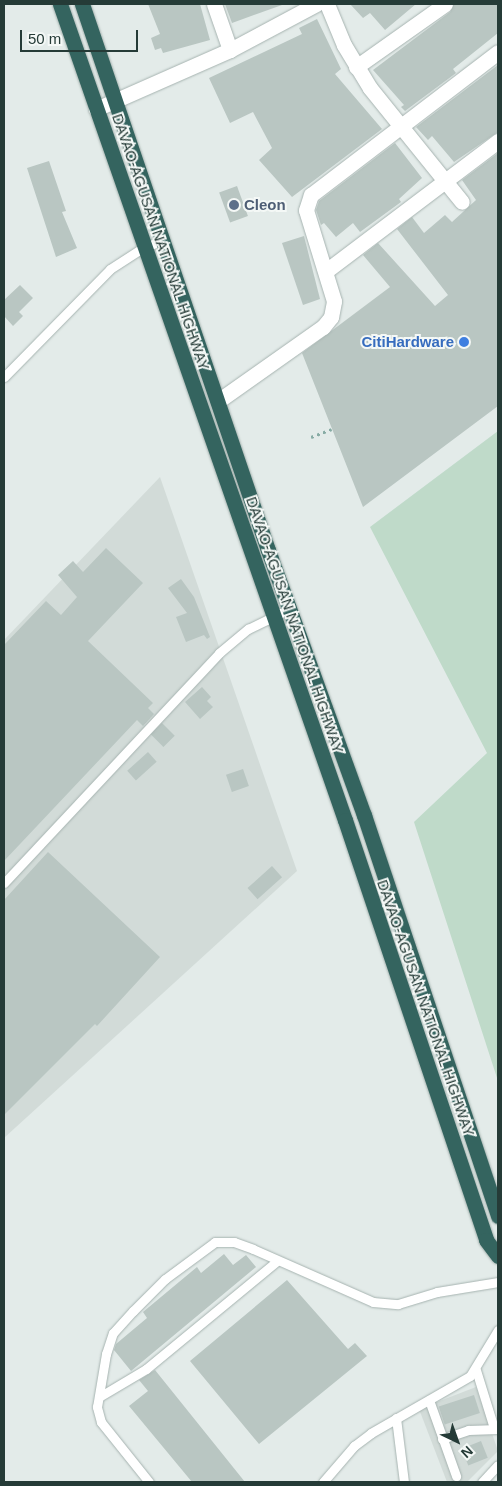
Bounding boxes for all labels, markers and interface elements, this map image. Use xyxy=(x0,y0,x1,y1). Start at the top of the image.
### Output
scale bar xyxy=(22,20,140,52)
text: 50 m xyxy=(28,30,61,47)
street label: DAVAO-AGUSAN NATIONAL HIGHWAY xyxy=(108,111,214,373)
place label: Cleon xyxy=(244,196,286,214)
marker: Cleon xyxy=(228,199,240,211)
place label: CitiHardware xyxy=(361,333,454,351)
marker: CitiHardware xyxy=(458,336,470,348)
street label: DAVAO-AGUSAN NATIONAL HIGHWAY xyxy=(242,494,348,756)
street label: DAVAO-AGUSAN NATIONAL HIGHWAY xyxy=(373,877,479,1139)
north arrow xyxy=(432,1416,482,1466)
text: N xyxy=(458,1443,476,1461)

